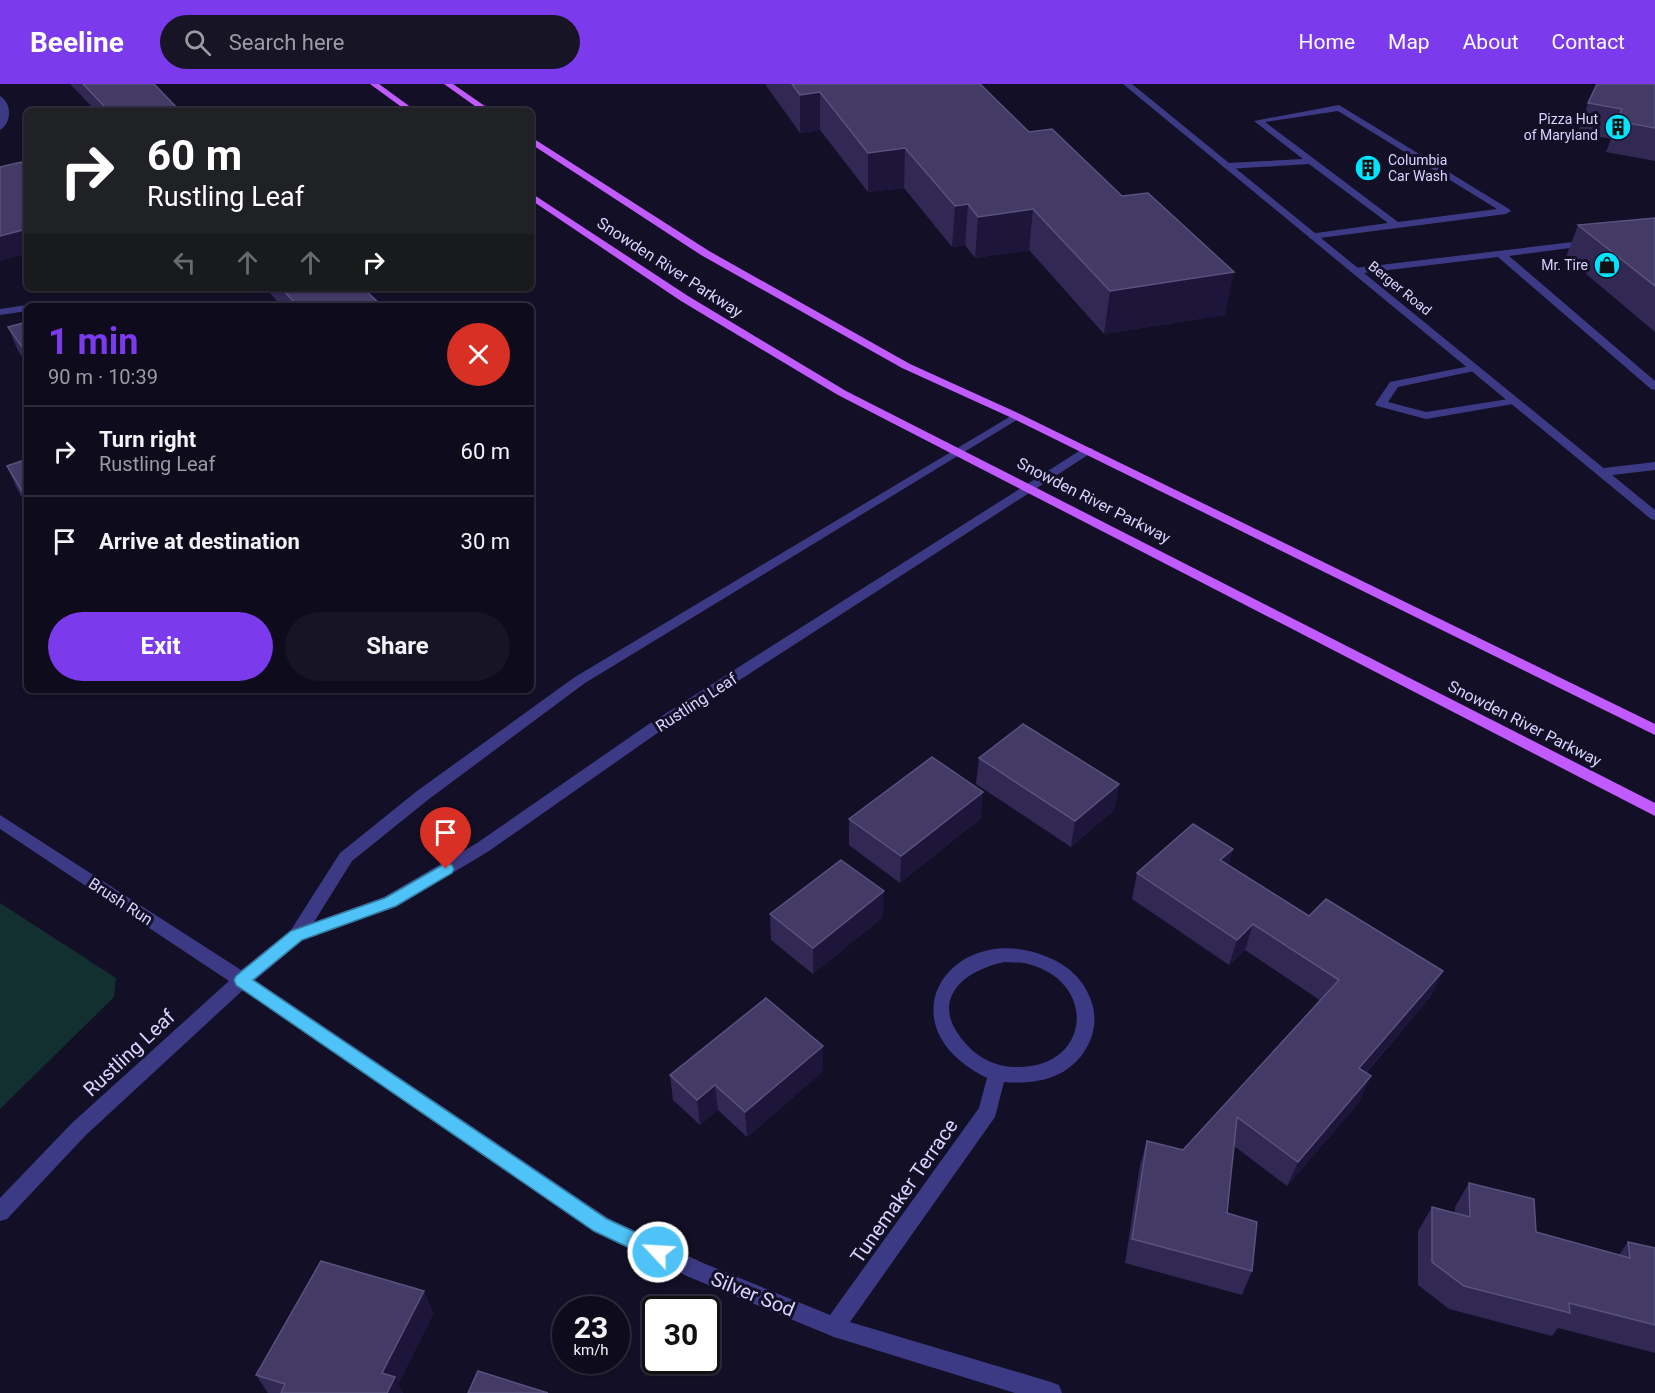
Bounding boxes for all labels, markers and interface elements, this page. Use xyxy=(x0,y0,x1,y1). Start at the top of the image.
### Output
search box xyxy=(160,15,580,69)
text: Beeline xyxy=(30,26,124,59)
icon: search xyxy=(181,26,214,59)
text: Search here xyxy=(229,30,345,55)
text: Home xyxy=(1299,30,1355,54)
text: Map xyxy=(1388,30,1430,54)
text: About xyxy=(1463,30,1519,54)
text: Contact xyxy=(1552,30,1625,54)
place label: Pizza Hut of Maryland xyxy=(1524,111,1598,143)
building icon: Pizza Hut of Maryland xyxy=(1603,112,1633,142)
text: 60 m xyxy=(147,131,242,180)
icon: right xyxy=(48,132,126,210)
place label: Columbia Car Wash xyxy=(1388,152,1448,184)
building icon: Columbia Car Wash xyxy=(1353,153,1383,183)
text: Rustling Leaf xyxy=(147,181,304,213)
street label: Snowden River Parkway xyxy=(593,213,746,322)
icon: left xyxy=(168,246,201,279)
icon: ahead xyxy=(231,246,264,279)
icon: ahead xyxy=(294,246,327,279)
icon: right xyxy=(357,246,390,279)
shop icon: Mr. Tire xyxy=(1592,250,1622,280)
place label: Mr. Tire xyxy=(1541,257,1588,273)
street label: Berger Road xyxy=(1365,258,1435,318)
text: 1 min xyxy=(48,321,139,363)
button: close xyxy=(447,323,510,386)
text: 90 m · 10:39 xyxy=(48,365,158,389)
text: Turn right xyxy=(99,427,196,452)
icon: right xyxy=(48,435,81,468)
text: 60 m xyxy=(461,439,510,464)
text: Rustling Leaf xyxy=(99,452,215,476)
street label: Snowden River Parkway xyxy=(1014,454,1174,548)
icon: arrive xyxy=(48,525,81,558)
text: Arrive at destination xyxy=(99,529,300,554)
text: 30 m xyxy=(461,529,510,554)
button: Exit xyxy=(48,612,273,681)
button: Share xyxy=(285,612,510,681)
street label: Rustling Leaf xyxy=(652,669,741,736)
street label: Snowden River Parkway xyxy=(1445,677,1605,771)
pin xyxy=(420,807,471,869)
icon: arrive xyxy=(429,816,462,849)
street label: Brush Run xyxy=(85,874,156,929)
street label: Rustling Leaf xyxy=(78,1005,180,1101)
street label: Tunemaker Terrace xyxy=(845,1114,963,1268)
position arrow xyxy=(626,1220,690,1284)
street label: Silver Sod xyxy=(708,1266,798,1322)
speed limit sign: 30 xyxy=(642,1296,720,1374)
text: 23 xyxy=(574,1310,608,1345)
text: km/h xyxy=(573,1341,609,1359)

